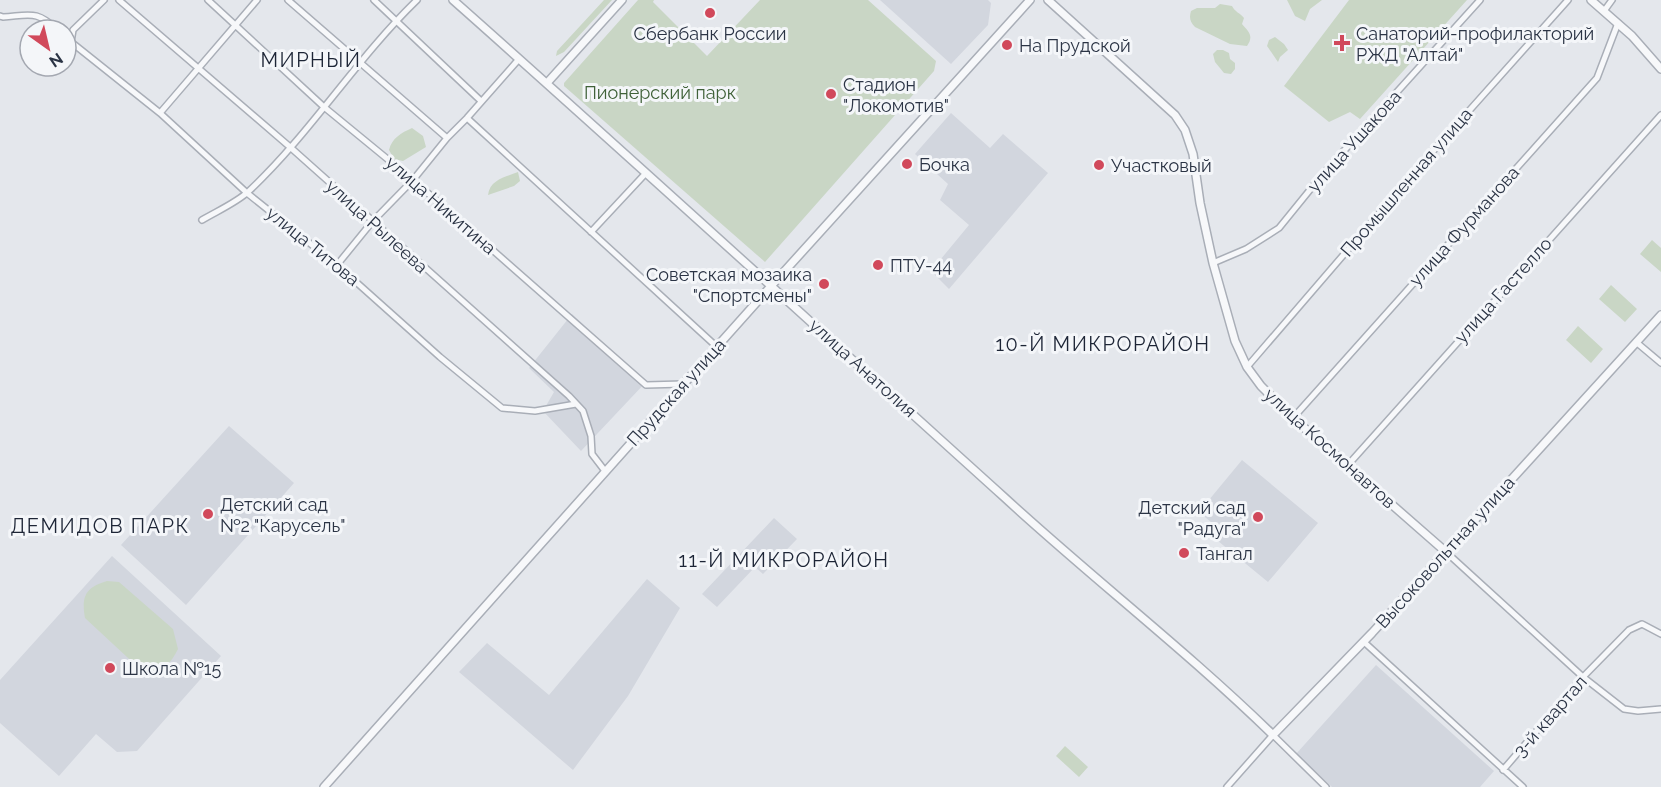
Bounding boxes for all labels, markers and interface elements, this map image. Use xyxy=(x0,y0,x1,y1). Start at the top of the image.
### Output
marker: Сбербанк России xyxy=(703,6,717,20)
north arrow xyxy=(18,18,78,78)
place label: Сбербанк России xyxy=(633,23,787,44)
place label: Санаторий-профилакторий РЖД "Алтай" xyxy=(1356,23,1594,65)
marker: Санаторий-профилакторий РЖД "Алтай" xyxy=(1333,34,1351,52)
place label: На Прудской xyxy=(1019,35,1131,56)
marker: На Прудской xyxy=(1000,38,1014,52)
district label: МИРНЫЙ xyxy=(260,48,362,72)
text: N xyxy=(46,49,66,71)
place label: Стадион "Локомотив" xyxy=(843,74,949,116)
park label: Пионерский парк xyxy=(584,82,736,103)
street label: улица Ушакова xyxy=(1303,86,1405,196)
marker: Стадион "Локомотив" xyxy=(824,87,838,101)
street label: Промышленная улица xyxy=(1336,103,1476,261)
street label: улица Никитина xyxy=(382,151,500,259)
place label: Бочка xyxy=(919,154,970,175)
place label: Участковый xyxy=(1111,155,1212,176)
marker: Бочка xyxy=(900,157,914,171)
marker: Участковый xyxy=(1092,158,1106,172)
street label: улица Фурманова xyxy=(1405,162,1523,290)
street label: улица Рылеева xyxy=(322,175,432,277)
street label: улица Титова xyxy=(262,202,364,290)
street label: улица Гастелло xyxy=(1450,233,1556,347)
place label: ПТУ-44 xyxy=(890,255,952,276)
marker: ПТУ-44 xyxy=(871,258,885,272)
place label: Советская мозаика "Спортсмены" xyxy=(646,264,812,306)
marker: Советская мозаика "Спортсмены" xyxy=(817,277,831,291)
street label: улица Анатолия xyxy=(805,314,921,422)
district label: 10-Й МИКРОРАЙОН xyxy=(996,332,1210,356)
street label: Прудская улица xyxy=(622,334,730,450)
street label: улица Космонавтов xyxy=(1260,384,1400,512)
street label: Высоковольтная улица xyxy=(1371,472,1519,632)
place label: Детский сад №2 "Карусель" xyxy=(220,494,345,536)
place label: Детский сад "Радуга" xyxy=(1138,497,1246,539)
marker: Детский сад №2 "Карусель" xyxy=(201,507,215,521)
marker: Детский сад "Радуга" xyxy=(1251,510,1265,524)
district label: ДЕМИДОВ ПАРК xyxy=(10,514,190,538)
place label: Тангал xyxy=(1196,543,1253,564)
marker: Тангал xyxy=(1177,546,1191,560)
district label: 11-Й МИКРОРАЙОН xyxy=(679,548,889,572)
place label: Школа №15 xyxy=(122,658,222,679)
marker: Школа №15 xyxy=(103,661,117,675)
street label: 3-й квартал xyxy=(1509,671,1591,761)

